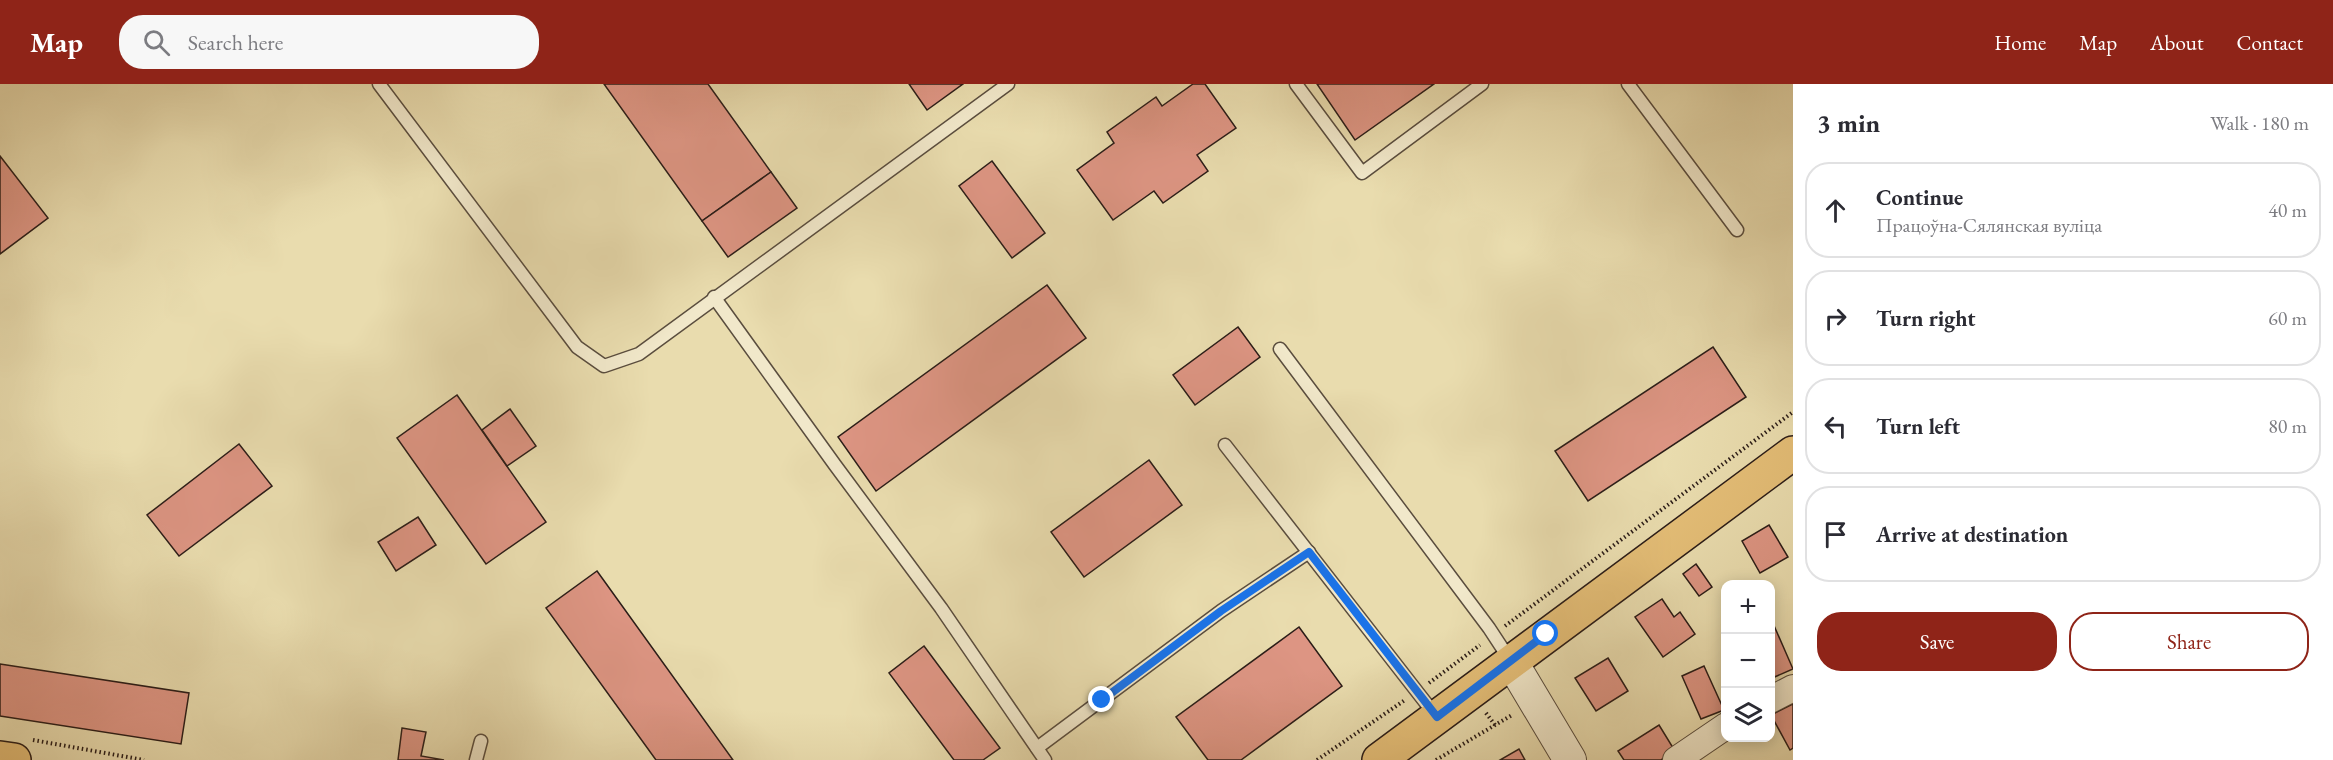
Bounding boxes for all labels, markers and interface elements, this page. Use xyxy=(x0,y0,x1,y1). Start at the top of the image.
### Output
search box xyxy=(119,15,539,69)
text: Map xyxy=(30,24,83,60)
icon: search xyxy=(140,26,173,59)
text: Search here xyxy=(188,28,283,57)
text: Home xyxy=(1994,29,2046,56)
text: Map xyxy=(2079,29,2117,56)
text: About xyxy=(2150,29,2203,56)
text: Contact xyxy=(2236,29,2303,56)
text: 3 min xyxy=(1817,106,1880,140)
text: Walk · 180 m xyxy=(2210,110,2309,136)
text: Continue xyxy=(1876,183,1963,212)
icon: ahead xyxy=(1819,194,1852,227)
text: 40 m xyxy=(2268,197,2307,223)
text: Працоўна-Сялянская вуліца xyxy=(1876,212,2102,238)
icon: right xyxy=(1819,302,1852,335)
text: Turn right xyxy=(1876,304,1975,333)
text: 60 m xyxy=(2268,305,2307,331)
icon: left xyxy=(1819,410,1852,443)
text: Turn left xyxy=(1876,412,1960,441)
text: 80 m xyxy=(2268,413,2307,439)
icon: arrive xyxy=(1819,518,1852,551)
text: Arrive at destination xyxy=(1876,520,2068,549)
map controls xyxy=(1721,580,1775,742)
button: + xyxy=(1721,580,1775,634)
button: Save xyxy=(1817,612,2057,671)
button: Share xyxy=(2069,612,2309,671)
route start xyxy=(1532,620,1558,646)
button: − xyxy=(1721,634,1775,688)
route end xyxy=(1088,686,1114,712)
button: layers xyxy=(1721,688,1775,742)

